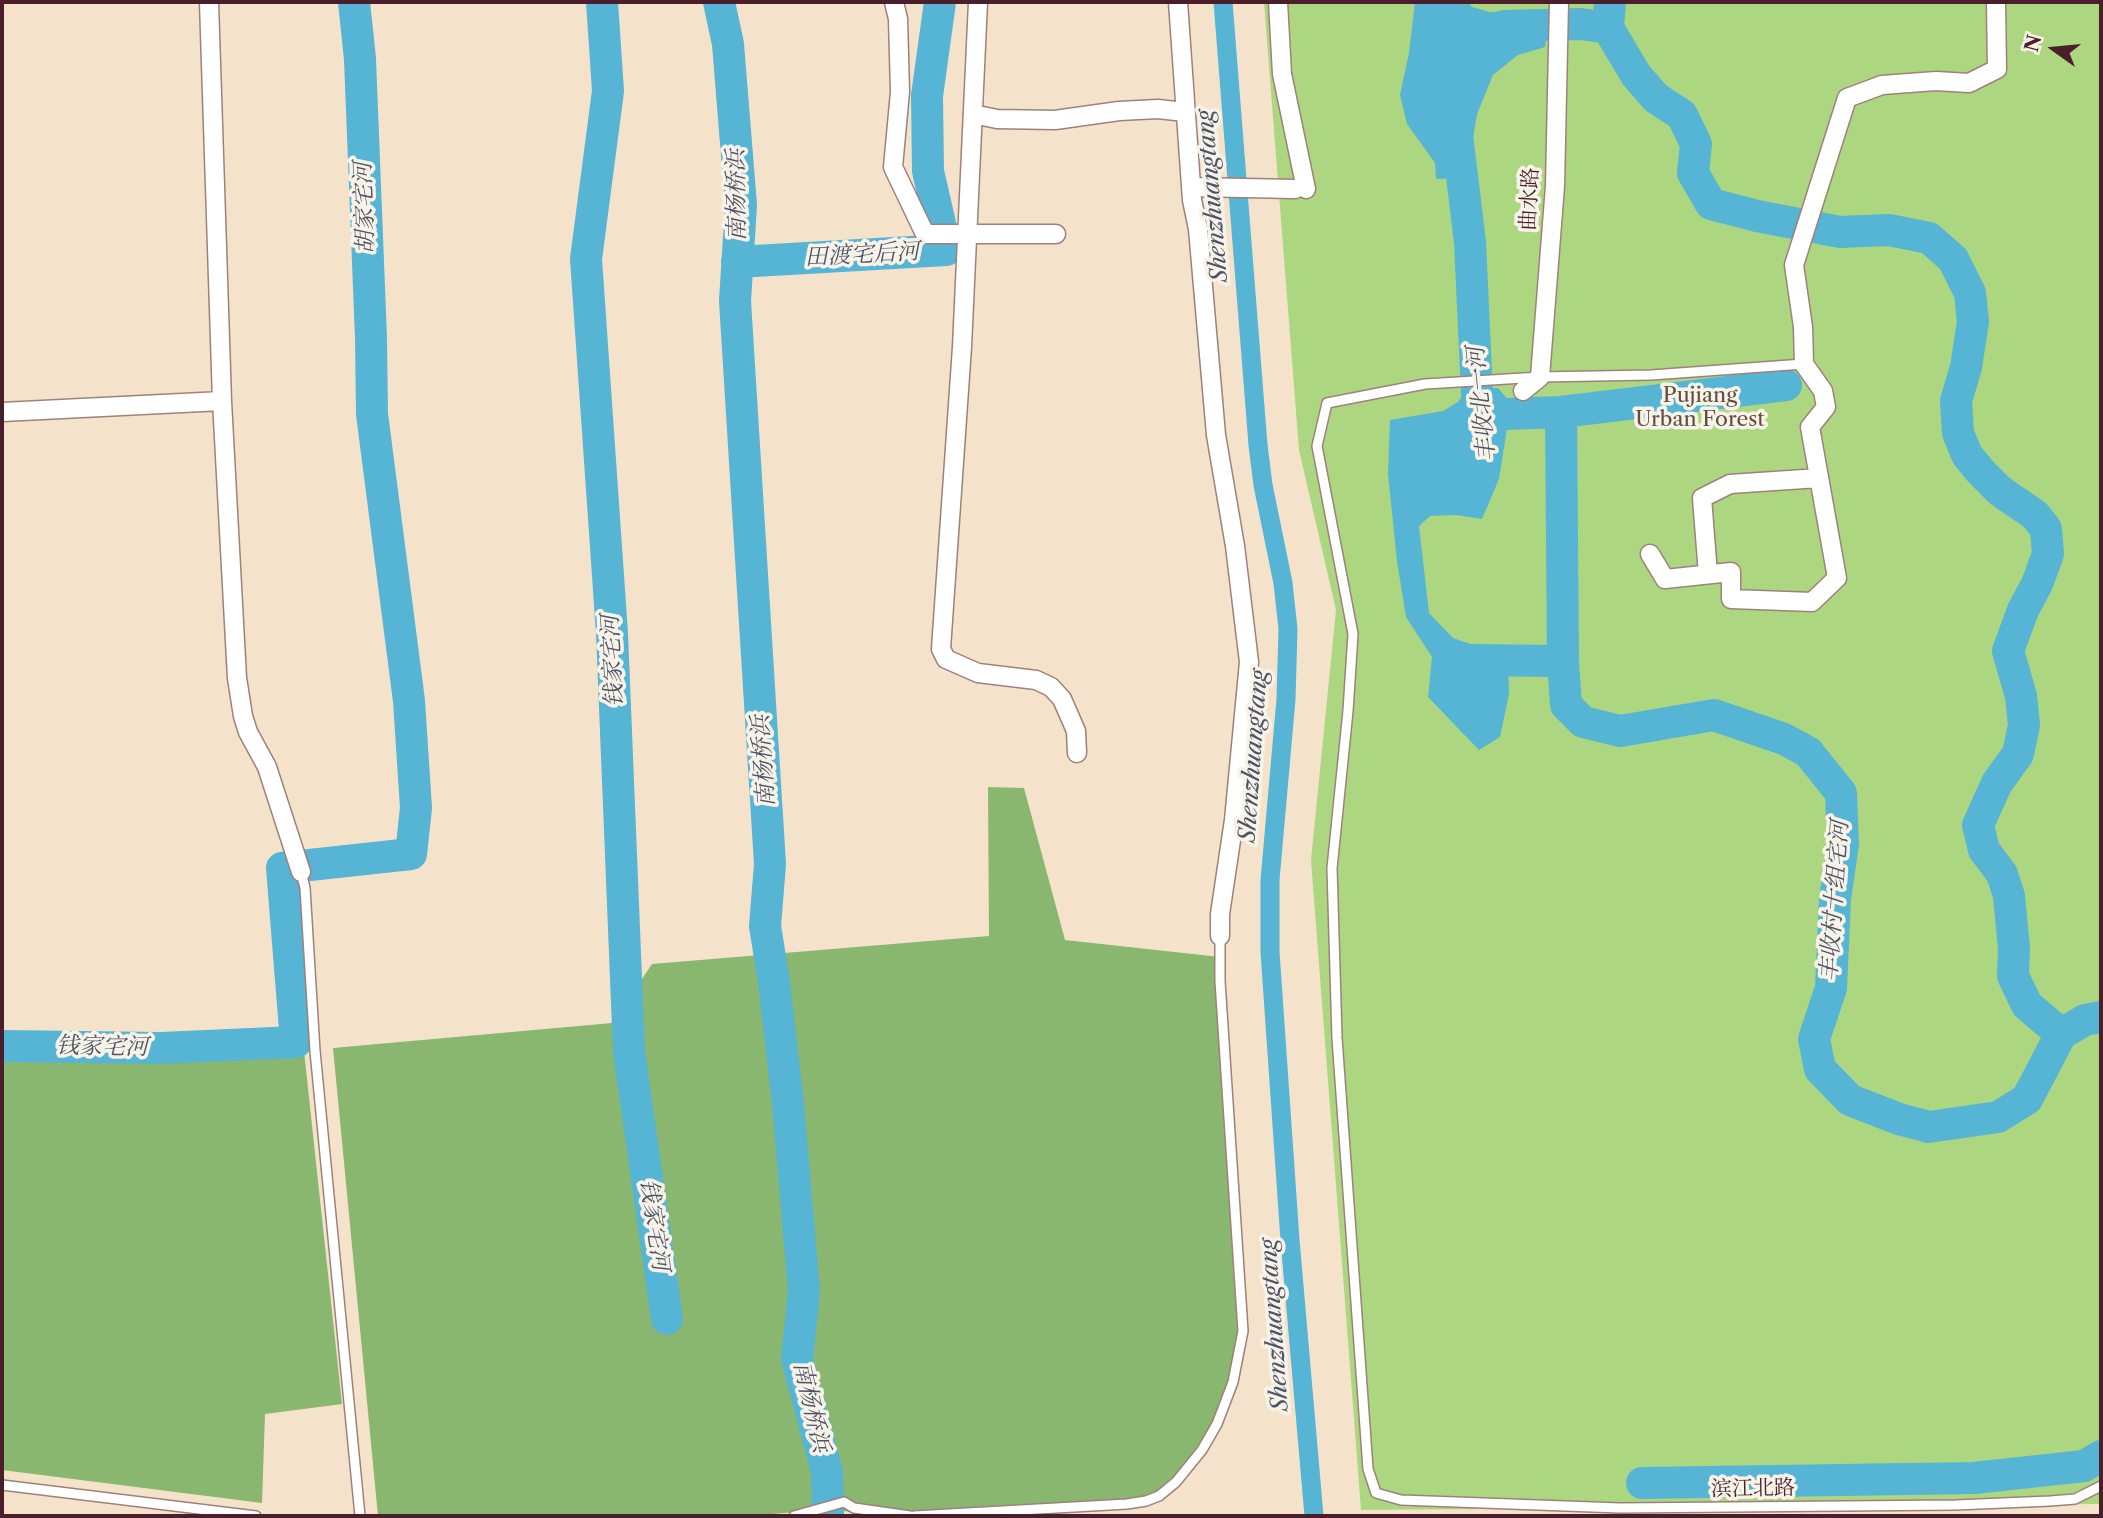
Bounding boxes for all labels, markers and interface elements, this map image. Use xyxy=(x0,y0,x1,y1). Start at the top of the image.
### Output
north arrow xyxy=(2019,14,2089,84)
text: N xyxy=(2020,32,2046,54)
water label: Shenzhuangtang xyxy=(1192,109,1234,283)
water label: 南杨桥浜 xyxy=(722,149,752,241)
water label: 胡家宅河 xyxy=(350,162,380,254)
street label: 曲水路 xyxy=(1516,167,1544,231)
water label: 田渡宅后河 xyxy=(804,238,920,272)
water label: 丰收北一河 xyxy=(1462,345,1502,463)
park label: Pujiang Urban Forest xyxy=(1635,383,1765,433)
water label: 钱家宅河 xyxy=(597,614,629,708)
water label: Shenzhuangtang xyxy=(1234,669,1274,843)
water label: 南杨桥浜 xyxy=(747,714,781,808)
water label: 丰收村十组宅河 xyxy=(1816,820,1854,982)
water label: 钱家宅河 xyxy=(56,1032,148,1062)
water label: 钱家宅河 xyxy=(634,1178,674,1272)
water label: Shenzhuangtang xyxy=(1255,1238,1295,1412)
water label: 南杨桥浜 xyxy=(787,1359,835,1455)
street label: 滨江北路 xyxy=(1711,1476,1795,1502)

